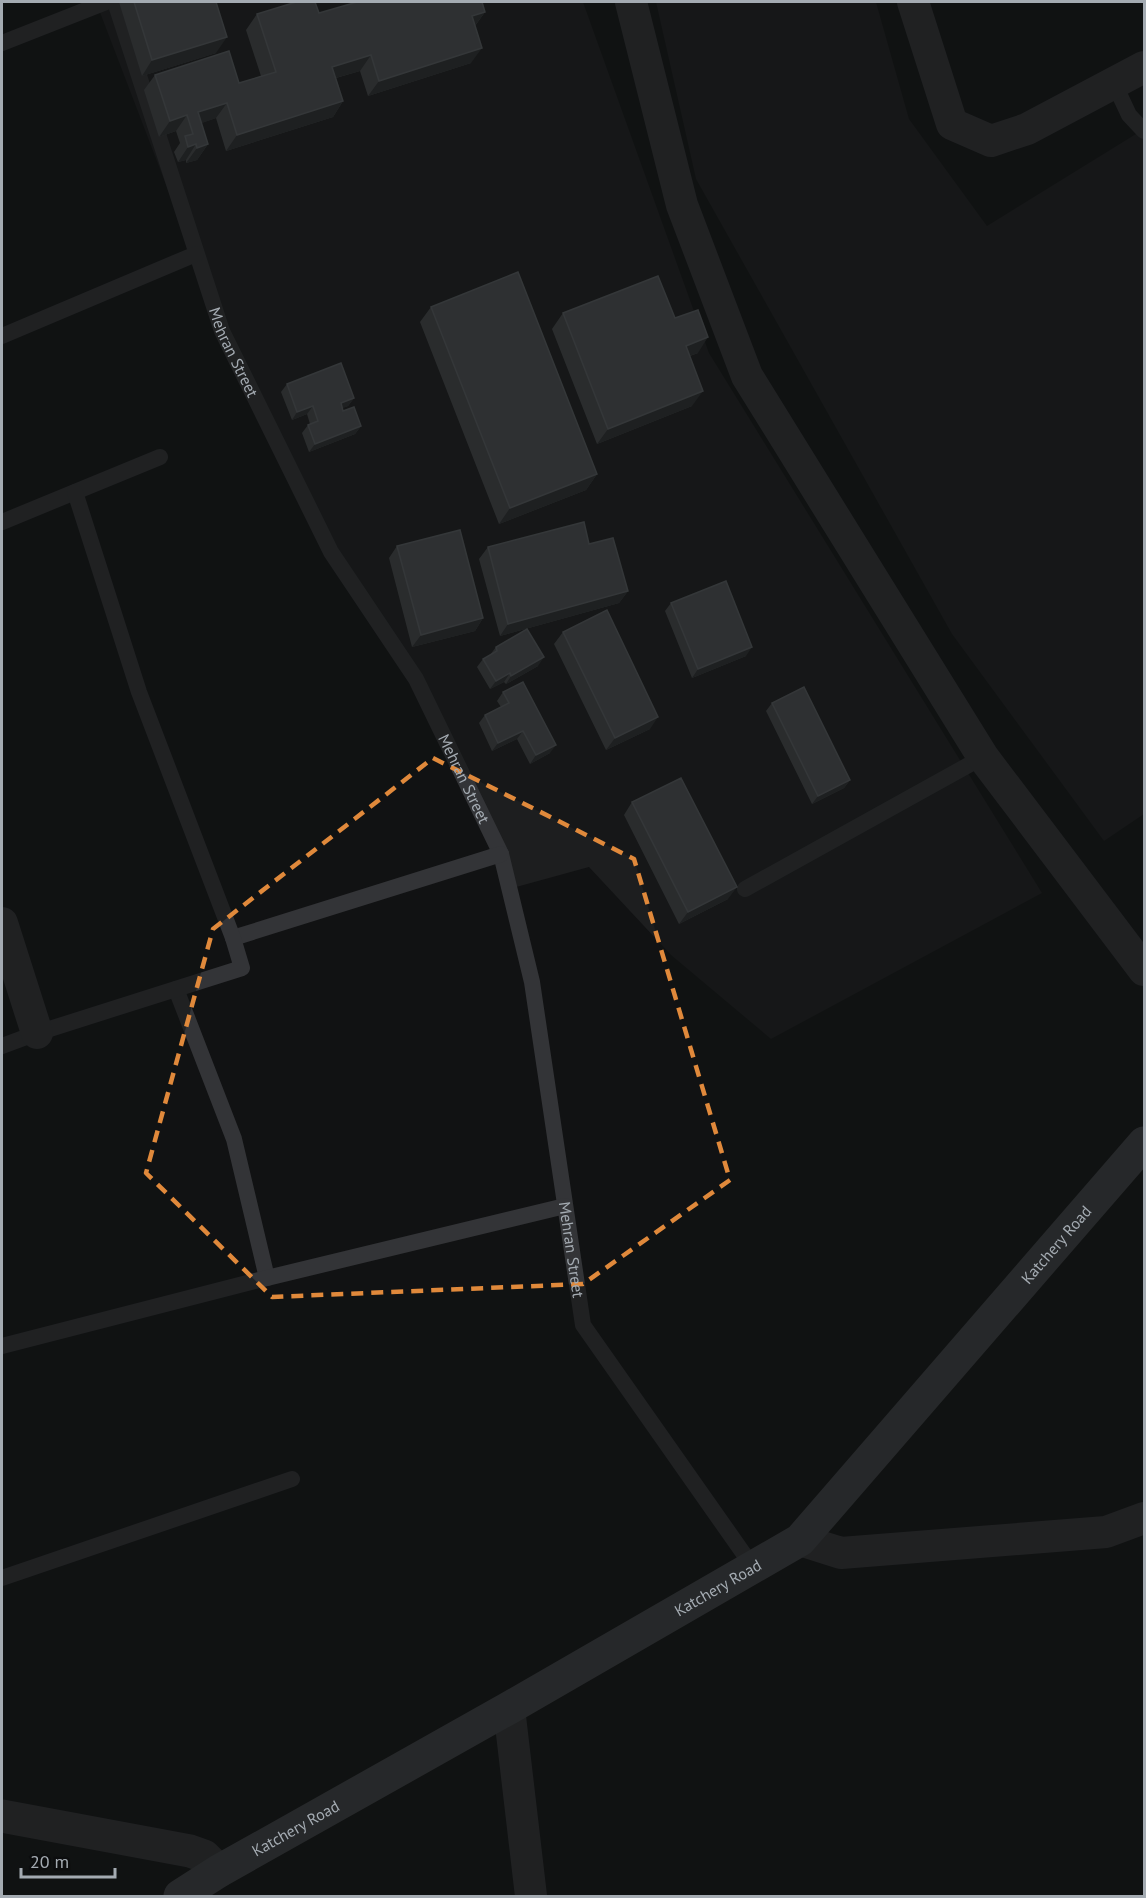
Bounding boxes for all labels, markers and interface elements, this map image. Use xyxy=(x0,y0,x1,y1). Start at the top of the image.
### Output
street label: Mehran Street xyxy=(205,305,263,401)
street label: Mehran Street xyxy=(434,731,495,827)
street label: Mehran Street xyxy=(555,1200,589,1300)
street label: Katchery Road xyxy=(1017,1201,1095,1288)
street label: Katchery Road xyxy=(671,1555,765,1620)
street label: Katchery Road xyxy=(248,1796,343,1861)
scale bar xyxy=(21,1841,116,1879)
text: 20 m xyxy=(30,1850,69,1873)

